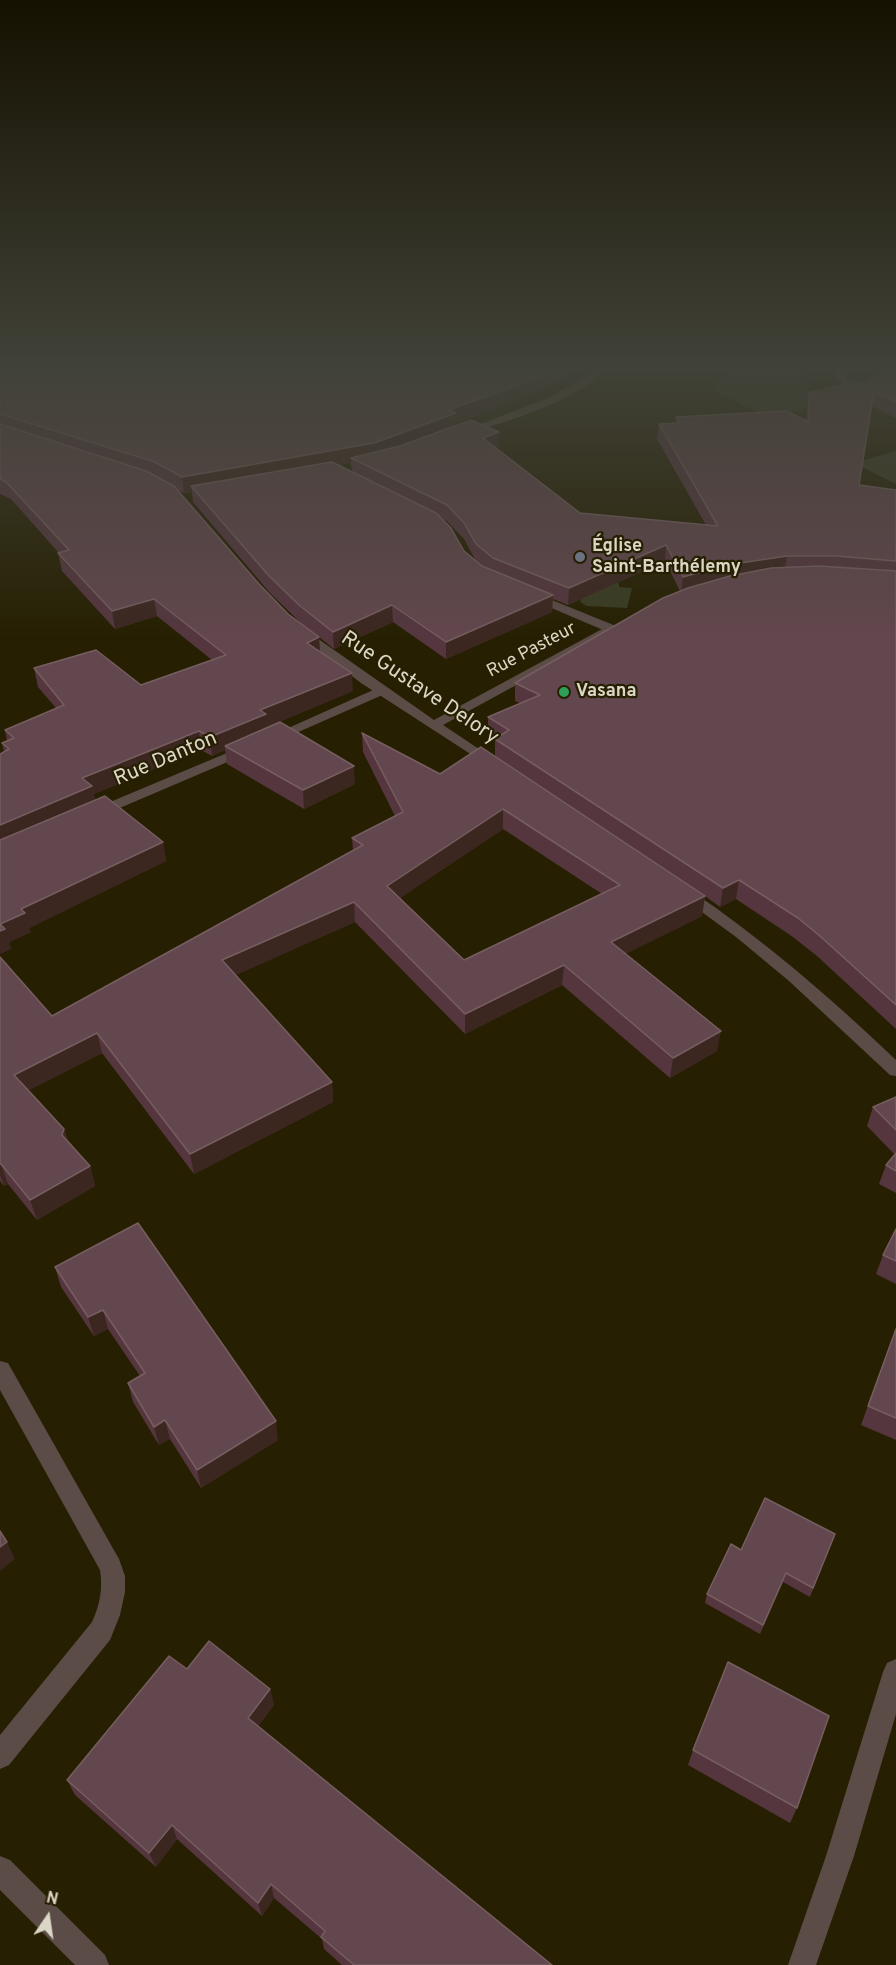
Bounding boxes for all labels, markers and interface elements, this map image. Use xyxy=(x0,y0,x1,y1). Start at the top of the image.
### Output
place label: Église Saint-Barthélemy xyxy=(592,536,741,578)
marker: Église Saint-Barthélemy xyxy=(573,550,587,564)
street label: Rue Pasteur xyxy=(484,618,580,684)
street label: Rue Gustave Delory xyxy=(335,627,503,751)
place label: Vasana xyxy=(576,681,636,703)
marker: Vasana xyxy=(557,685,571,699)
street label: Rue Danton xyxy=(111,727,221,793)
north arrow xyxy=(18,1887,78,1947)
text: N xyxy=(44,1888,60,1910)

